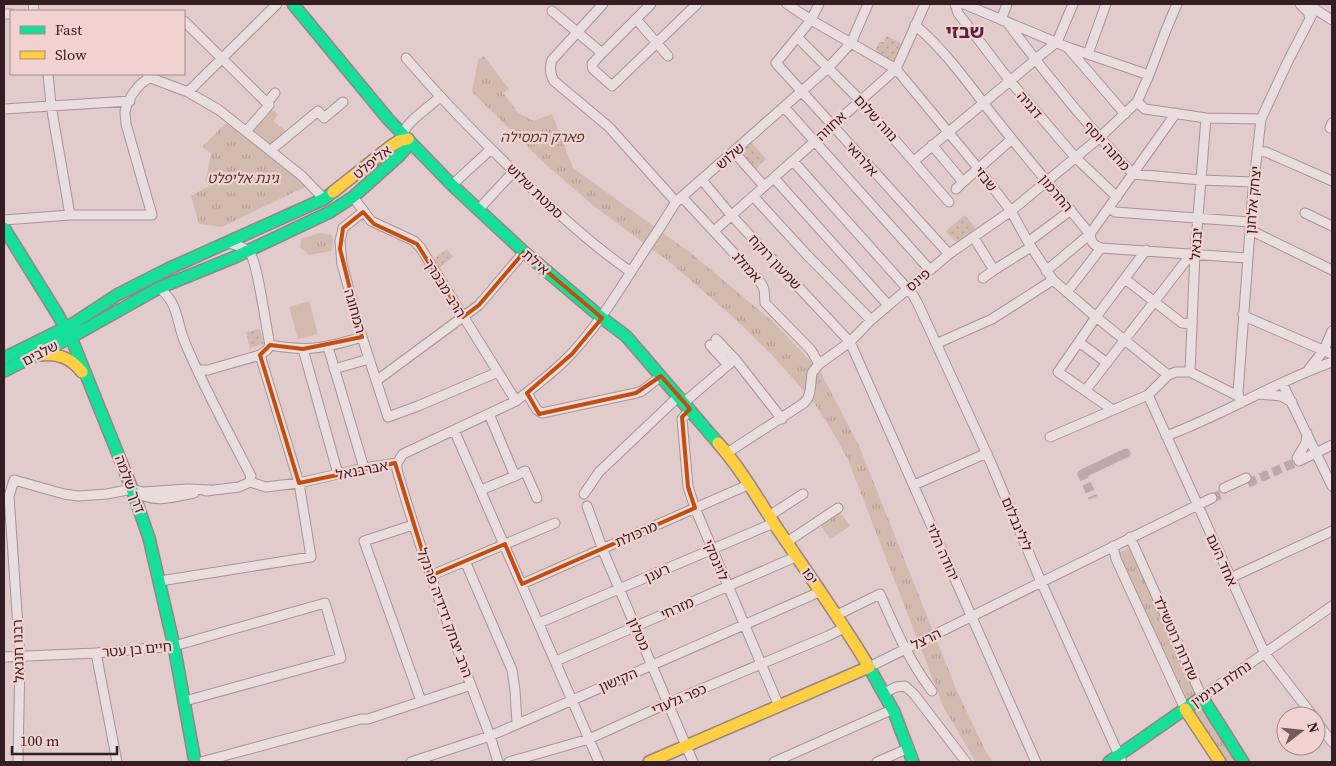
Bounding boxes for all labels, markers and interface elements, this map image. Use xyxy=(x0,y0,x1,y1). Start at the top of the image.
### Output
legend xyxy=(10,10,185,75)
district label: שבזי xyxy=(945,18,985,44)
text: Fast xyxy=(55,19,82,40)
text: Slow xyxy=(55,44,87,65)
street label: דגניה xyxy=(1013,87,1048,123)
street label: נווה שלום xyxy=(850,90,902,146)
street label: אחווה xyxy=(811,107,851,145)
street label: מחנה יוסף xyxy=(1079,117,1135,175)
park label: פארק המסילה xyxy=(500,127,585,147)
street label: אלרואי xyxy=(841,137,883,181)
street label: שלוש xyxy=(711,138,749,174)
street label: אליפלט xyxy=(349,140,396,184)
street label: סמטת שלוש xyxy=(502,159,568,223)
street label: שבזי xyxy=(970,162,1002,196)
street label: יצחק אלחנן xyxy=(1240,165,1266,235)
park label: גינת אליפלט xyxy=(207,168,280,188)
street label: החרמון xyxy=(1034,170,1078,216)
street label: יבנאל xyxy=(1185,227,1207,261)
street label: שמעון רוקח xyxy=(744,230,806,294)
street label: אילת xyxy=(518,245,554,279)
street label: אמזלג xyxy=(728,247,766,287)
street label: הרב מבכרך xyxy=(419,255,471,321)
street label: פינס xyxy=(901,264,935,296)
street label: המחוגה xyxy=(339,286,371,336)
street label: שלבים xyxy=(18,335,62,371)
street label: דרך שלמה xyxy=(110,452,150,516)
street label: אברבנאל xyxy=(334,455,390,485)
street label: לילינבלום xyxy=(997,494,1037,554)
street label: מרכולת xyxy=(612,516,660,552)
street label: יהודה הלוי xyxy=(922,520,964,584)
street label: אחד העם xyxy=(1202,531,1243,590)
street label: לוינסקי xyxy=(698,536,734,584)
street label: הרב יצחק ידידיה פרנקל xyxy=(412,545,478,681)
street label: רענן xyxy=(641,559,673,587)
street label: יפו xyxy=(797,564,823,588)
street label: מזרחי xyxy=(657,592,697,624)
street label: שדרות רוטשילד xyxy=(1148,592,1204,684)
street label: מטלון xyxy=(623,614,655,654)
street label: רבנו חננאל xyxy=(7,619,29,683)
street label: הרצל xyxy=(908,623,944,655)
street label: חיים בן עטר xyxy=(101,636,173,662)
street label: נחלת בנימין xyxy=(1187,656,1255,712)
street label: הקישון xyxy=(595,663,641,697)
street label: כפר גלעדי xyxy=(648,678,710,720)
north arrow xyxy=(1276,706,1326,756)
text: N xyxy=(1302,720,1325,735)
scale bar xyxy=(12,724,118,756)
text: 100 m xyxy=(20,730,60,751)

